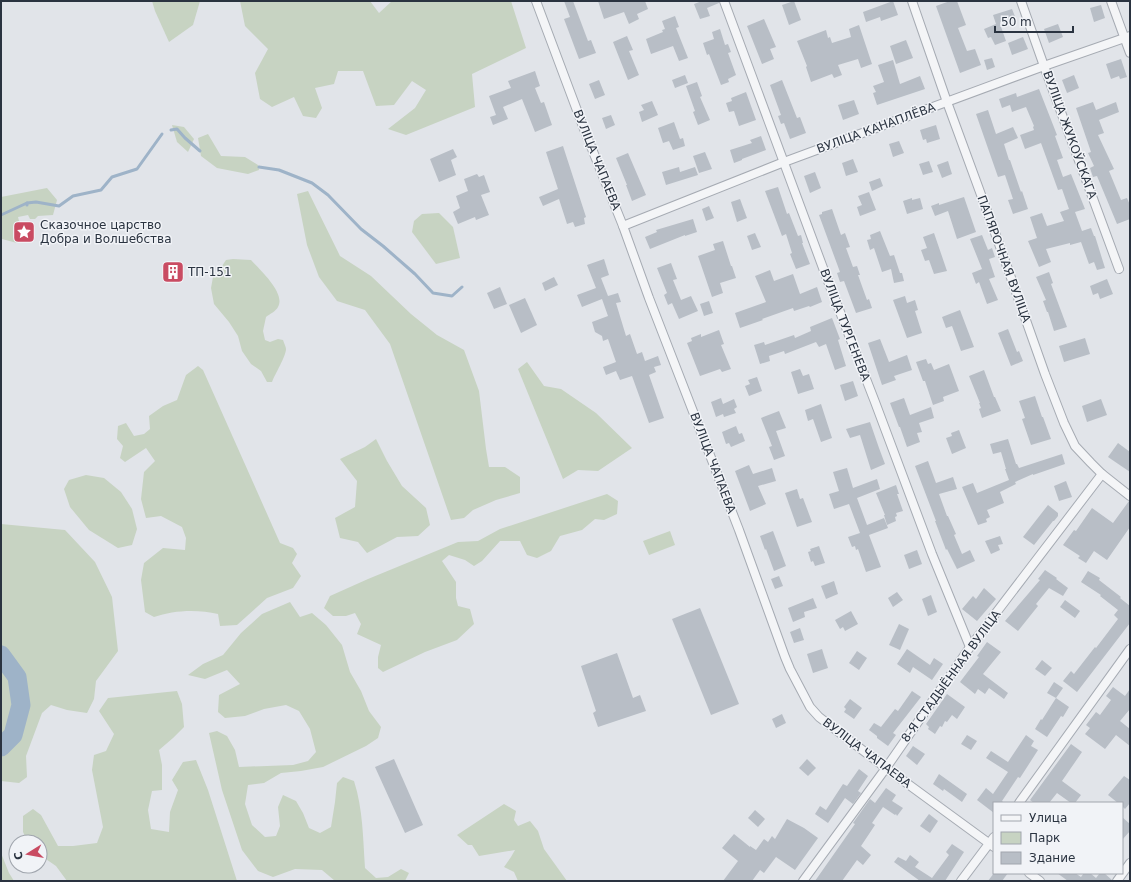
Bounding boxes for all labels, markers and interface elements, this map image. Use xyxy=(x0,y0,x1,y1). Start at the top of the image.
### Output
scale bar xyxy=(995,8,1073,34)
text: 50 m xyxy=(1001,15,1032,29)
street label: ВУЛІЦА ЖУКОЎСКАГА xyxy=(1040,69,1101,202)
street label: ВУЛІЦА КАНАПЛЁВА xyxy=(814,99,938,156)
street label: ВУЛІЦА ЧАПАЕВА xyxy=(570,108,624,213)
street label: ПАПЯРОЧНАЯ ВУЛІЦА xyxy=(974,193,1034,325)
place label: Сказочное царство Добра и Волшебства xyxy=(40,218,172,246)
place icon: Сказочное царство Добра и Волшебства xyxy=(11,219,37,245)
building icon: ТП-151 xyxy=(160,259,186,285)
place label: ТП-151 xyxy=(187,265,232,279)
street label: ВУЛІЦА ТУРГЕНЕВА xyxy=(817,267,873,384)
street label: ВУЛІЦА ЧАПАЕВА xyxy=(687,410,739,516)
street label: 8-Я СТАДЫЁННАЯ ВУЛІЦА xyxy=(898,606,1004,745)
street label: ВУЛІЦА ЧАПАЕВА xyxy=(820,715,915,791)
legend xyxy=(993,802,1123,874)
text: Улица xyxy=(1029,811,1067,825)
text: Парк xyxy=(1029,831,1060,845)
north arrow xyxy=(8,834,48,874)
text: С xyxy=(12,851,26,861)
text: Здание xyxy=(1029,851,1075,865)

